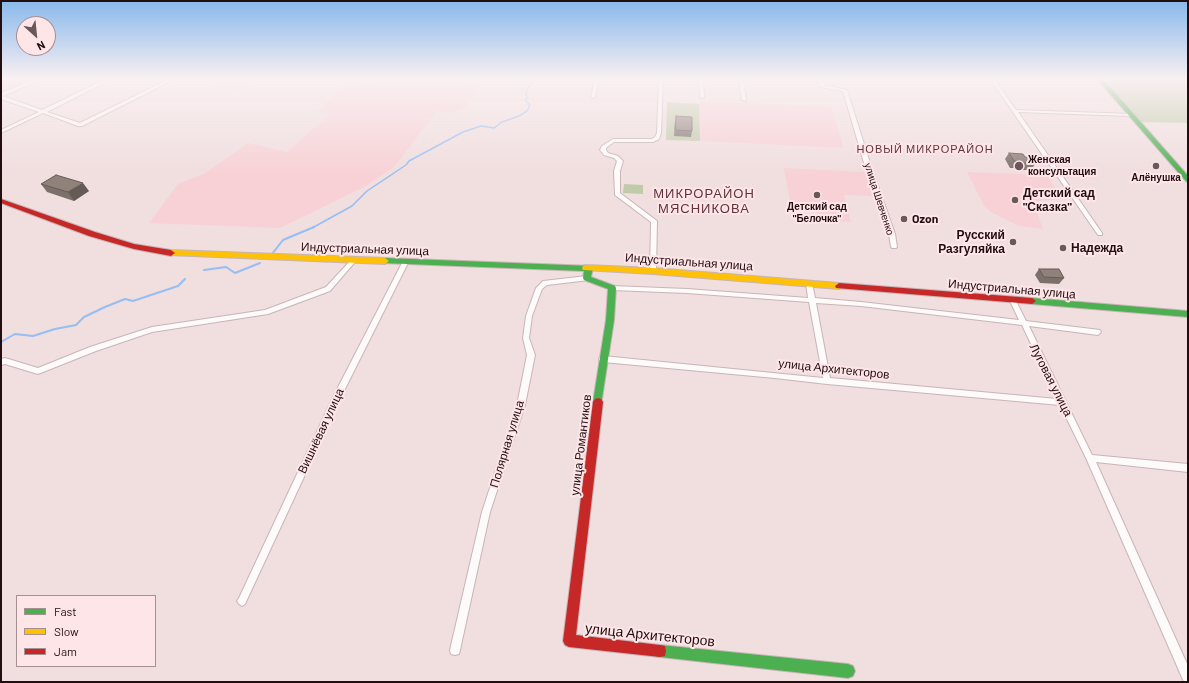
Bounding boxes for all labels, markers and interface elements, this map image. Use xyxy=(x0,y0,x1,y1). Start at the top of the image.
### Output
north arrow xyxy=(16,16,56,56)
text: N xyxy=(35,39,47,54)
district label: НОВЫЙ МИКРОРАЙОН xyxy=(856,142,994,156)
place label: Женская консультация xyxy=(1028,154,1096,178)
marker: Женская консультация xyxy=(1013,160,1025,172)
street label: улица Шевченко xyxy=(862,161,896,237)
marker: Алёнушка xyxy=(1151,161,1161,171)
place label: Алёнушка xyxy=(1131,172,1181,184)
district label: МИКРОРАЙОН МЯСНИКОВА xyxy=(653,186,755,217)
place label: Детский сад "Сказка" xyxy=(1023,186,1095,214)
marker: Детский сад "Белочка" xyxy=(812,190,822,200)
marker: Детский сад "Сказка" xyxy=(1010,195,1020,205)
place label: Детский сад "Белочка" xyxy=(787,201,847,224)
place label: Ozon xyxy=(912,212,938,226)
marker: Ozon xyxy=(899,214,909,224)
place label: Русский Разгуляйка xyxy=(938,228,1005,256)
marker: Русский Разгуляйка xyxy=(1008,237,1018,247)
street label: Индустриальная улица xyxy=(301,240,429,258)
place label: Надежда xyxy=(1071,241,1123,255)
marker: Надежда xyxy=(1058,243,1068,253)
street label: Индустриальная улица xyxy=(625,250,753,274)
street label: Индустриальная улица xyxy=(948,276,1076,302)
street label: Луговая улица xyxy=(1027,341,1075,419)
street label: улица Архитекторов xyxy=(778,356,890,382)
street label: Вишнёвая улица xyxy=(295,386,347,476)
street label: улица Романтиков xyxy=(568,394,594,496)
street label: Полярная улица xyxy=(487,399,527,489)
legend xyxy=(16,595,156,667)
text: Fast xyxy=(54,604,77,618)
street label: улица Архитекторов xyxy=(584,620,716,650)
text: Slow xyxy=(54,624,79,638)
text: Jam xyxy=(54,644,77,658)

